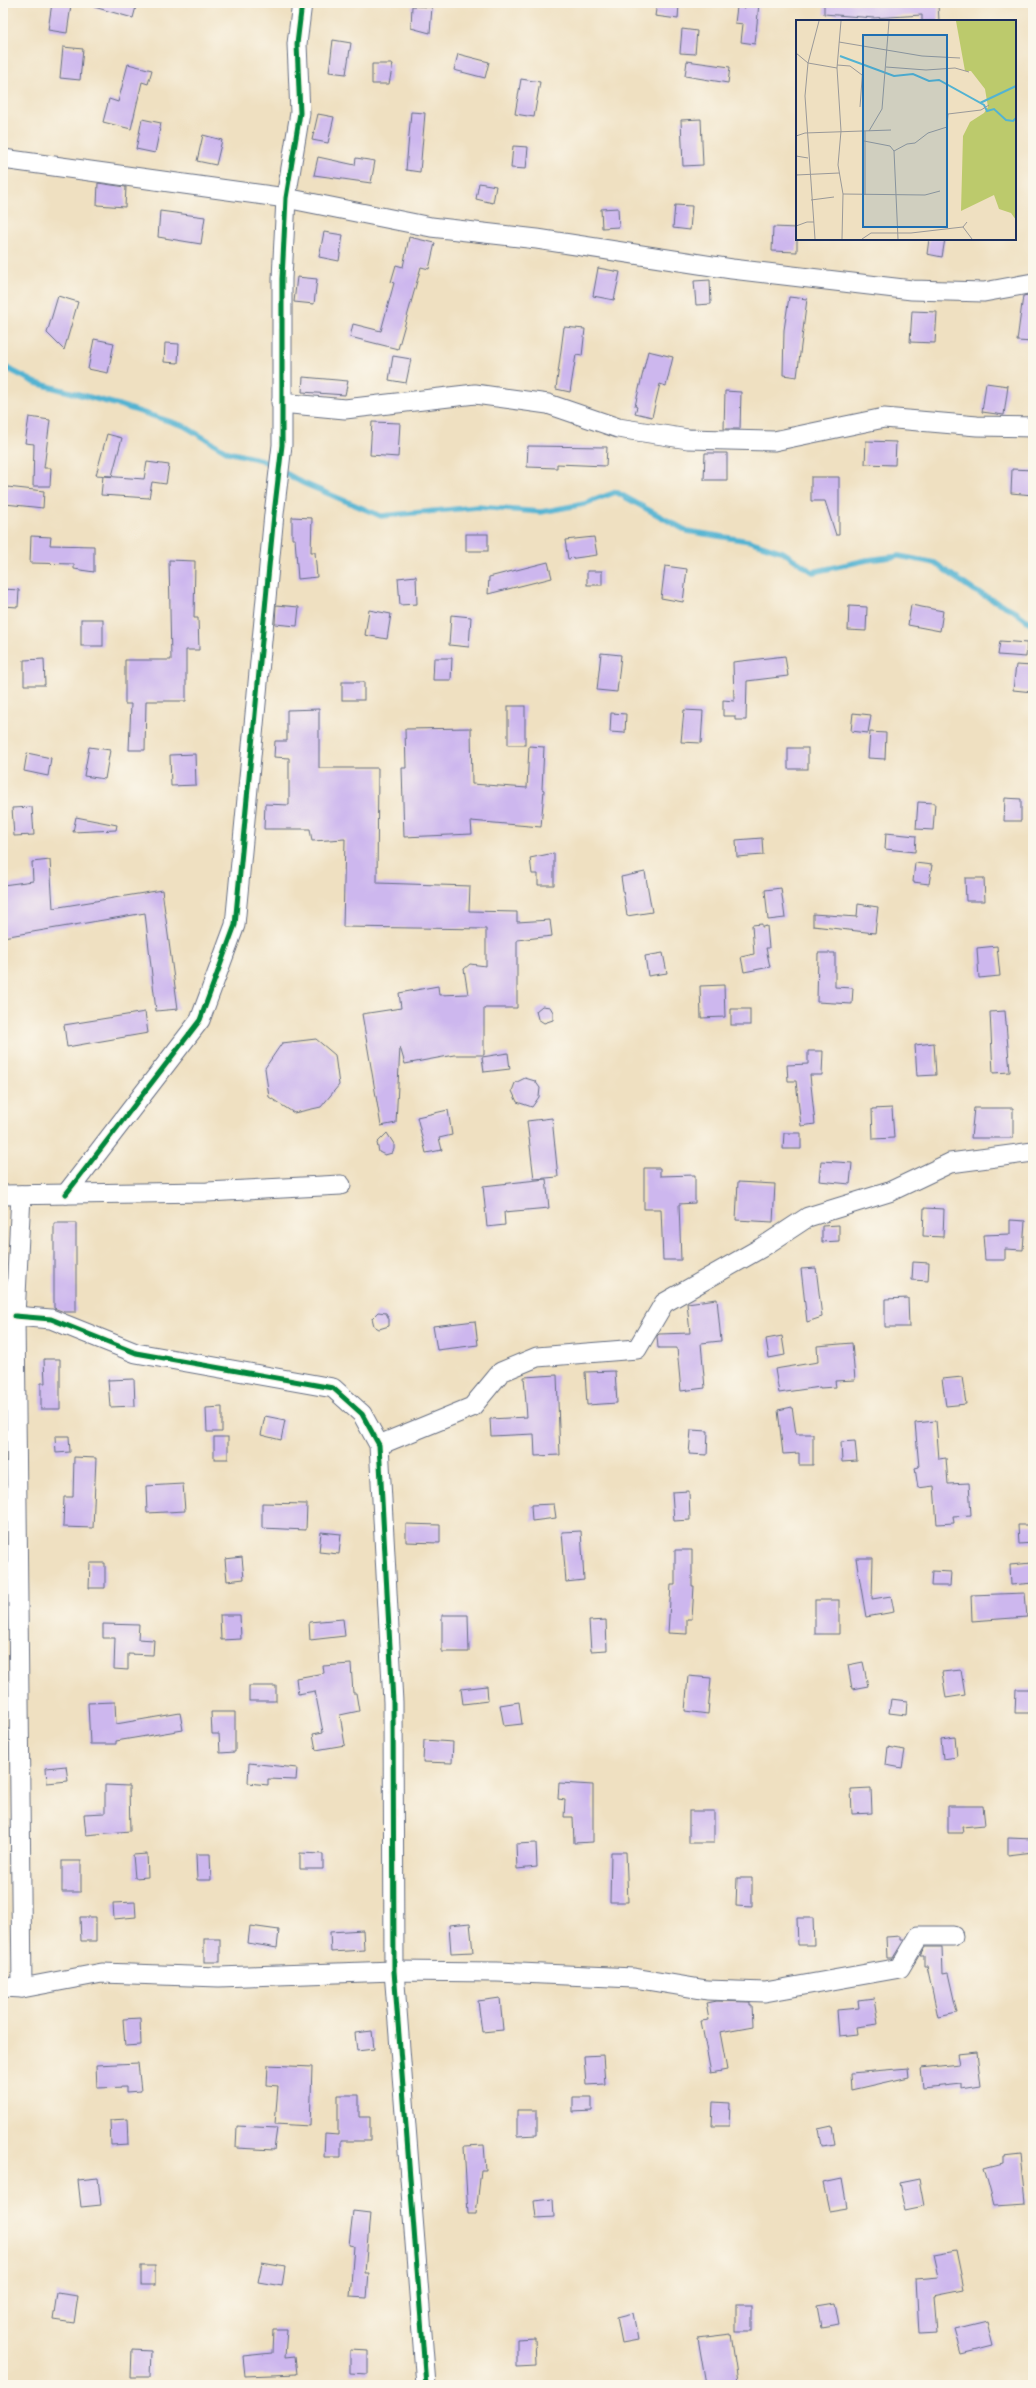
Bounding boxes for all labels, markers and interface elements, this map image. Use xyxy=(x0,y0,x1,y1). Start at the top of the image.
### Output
inset map xyxy=(796,20,1016,240)

